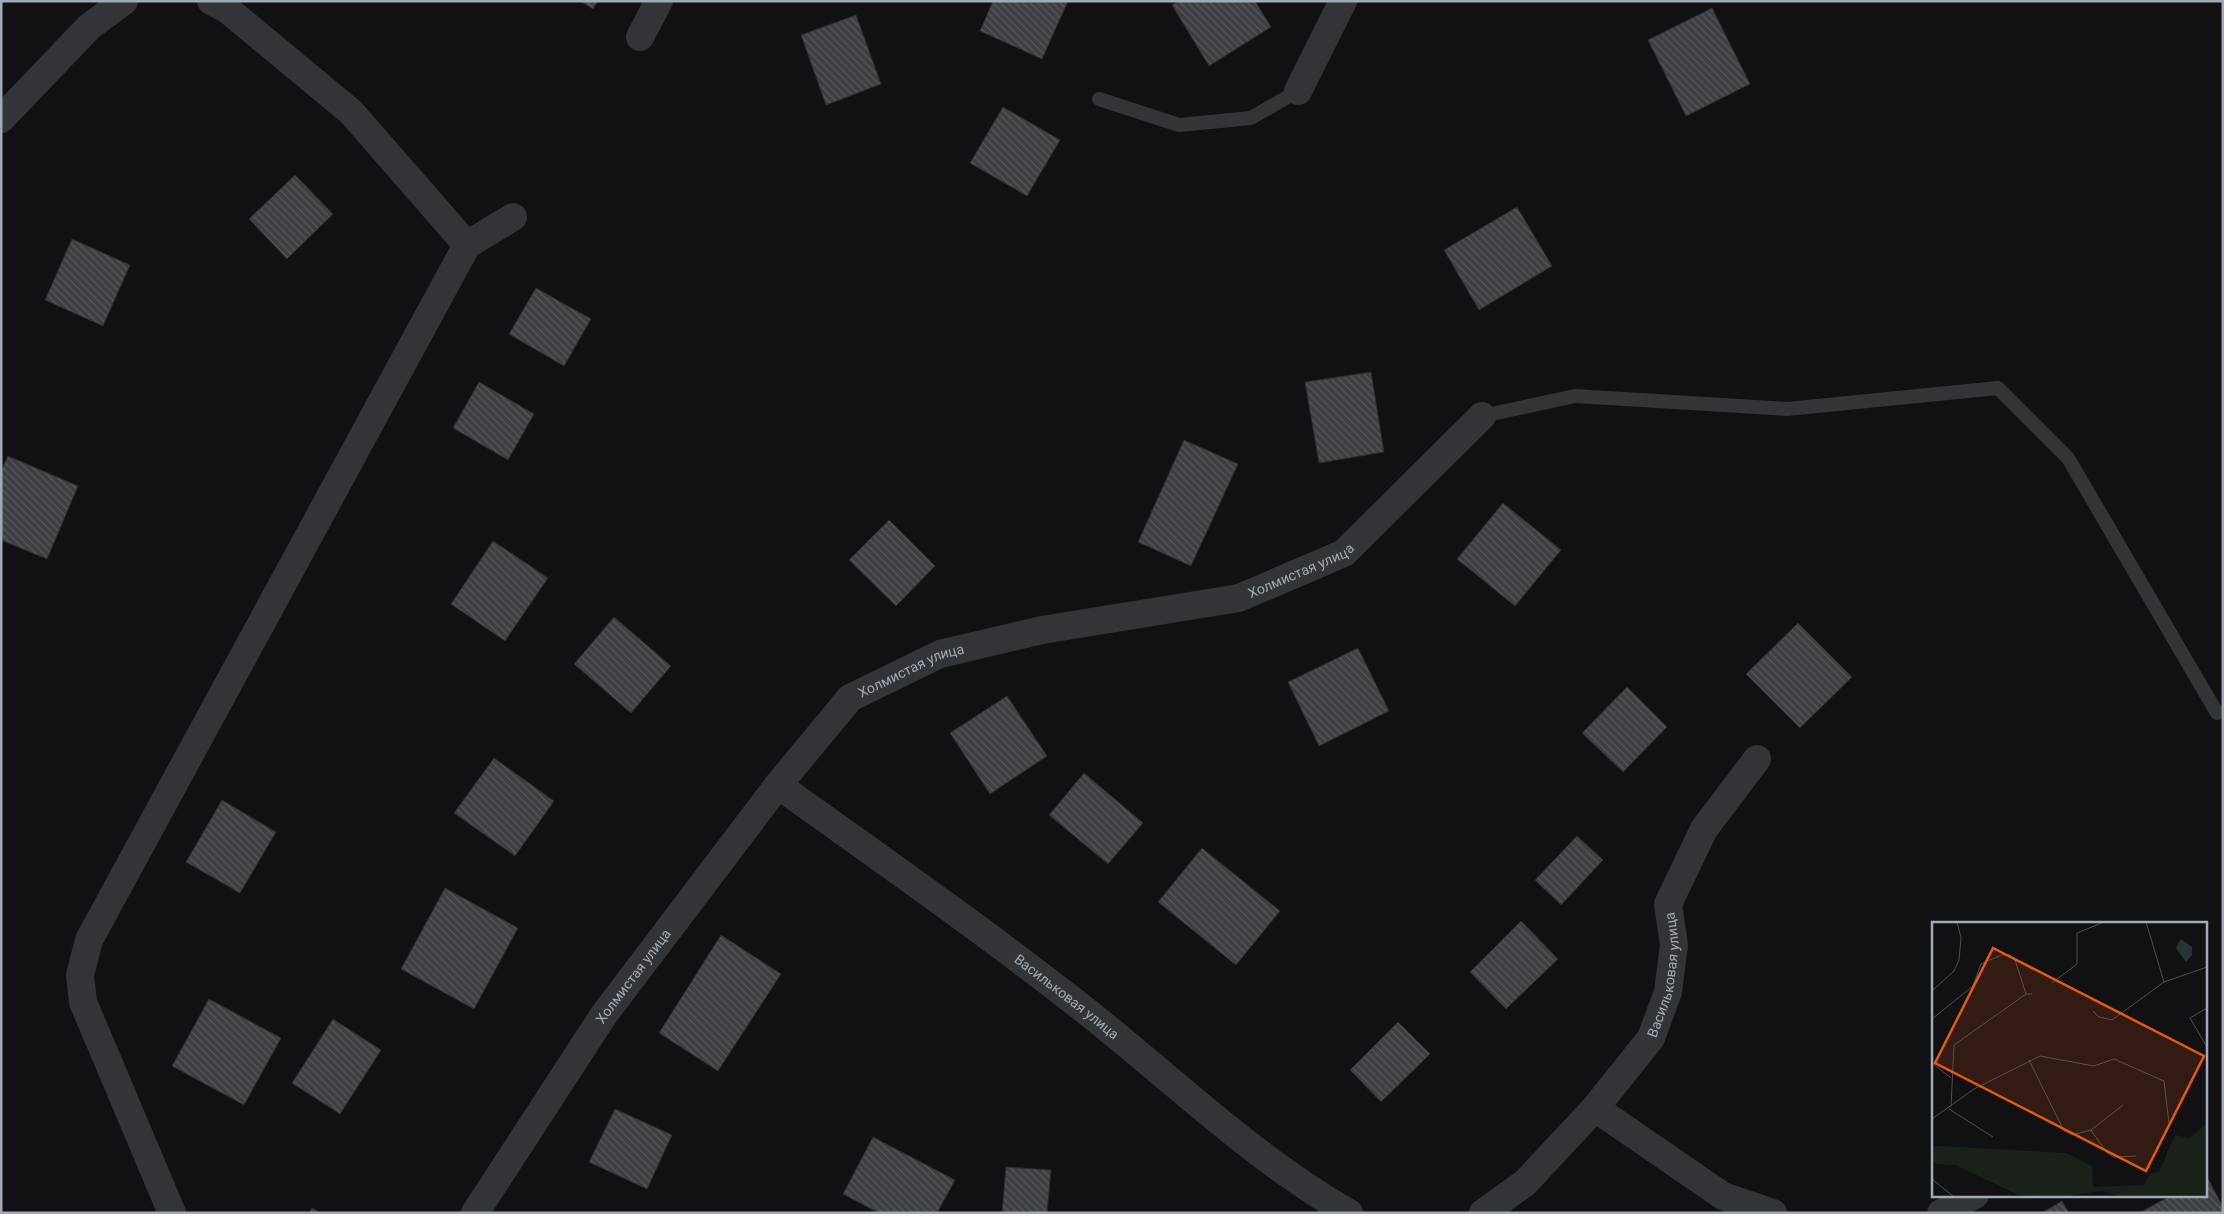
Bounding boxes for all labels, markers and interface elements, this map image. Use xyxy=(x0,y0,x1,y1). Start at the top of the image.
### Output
street label: Холмистая улица xyxy=(1246,540,1357,601)
street label: Холмистая улица xyxy=(856,641,965,701)
street label: Васильковая улица xyxy=(1644,911,1682,1040)
inset map xyxy=(1932,922,2206,1196)
street label: Холмистая улица xyxy=(592,926,674,1026)
street label: Васильковая улица xyxy=(1011,951,1122,1042)

